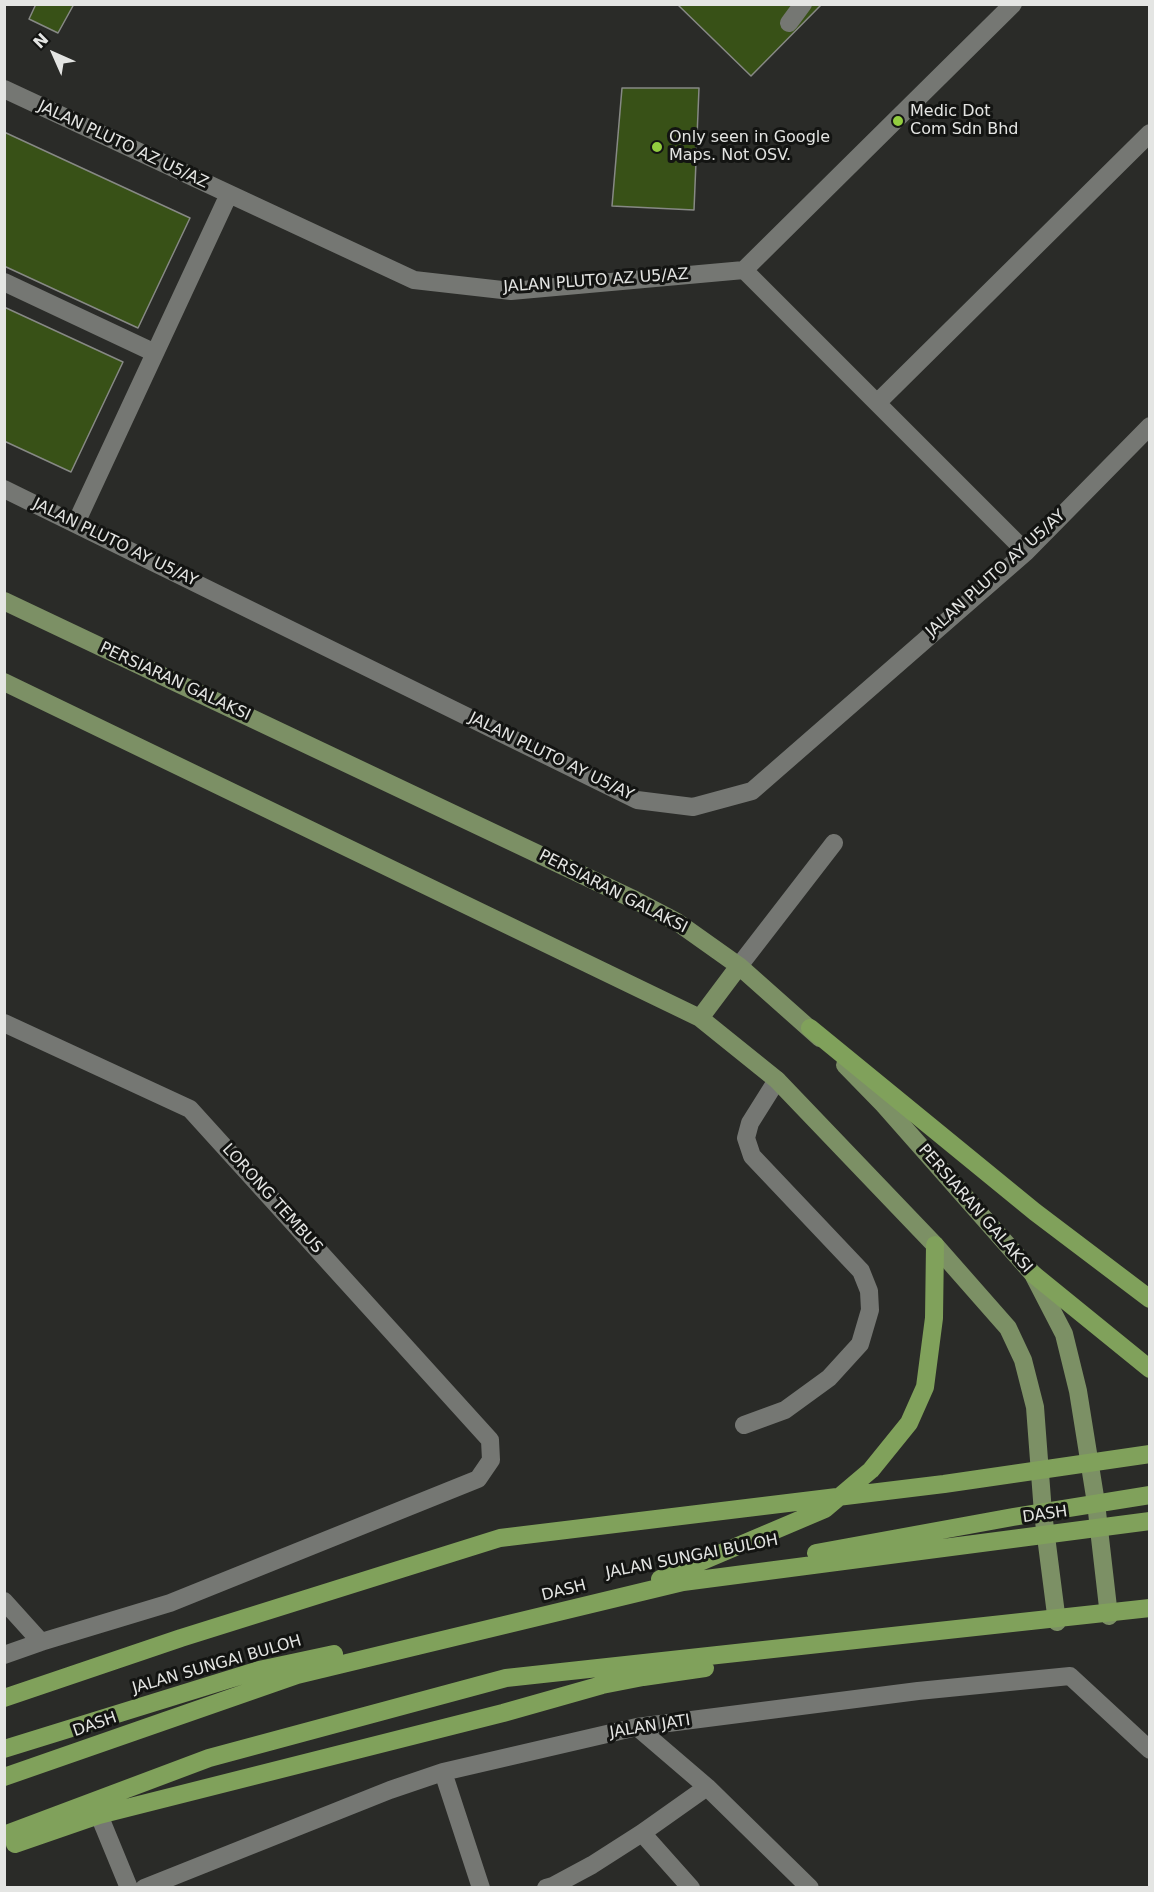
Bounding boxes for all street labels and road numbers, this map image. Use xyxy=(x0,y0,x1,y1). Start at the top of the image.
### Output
street label: JALAN PLUTO AZ U5/AZ xyxy=(35,97,211,193)
street label: JALAN PLUTO AZ U5/AZ xyxy=(503,265,689,297)
street label: JALAN PLUTO AY U5/AY xyxy=(29,495,201,591)
street label: JALAN PLUTO AY U5/AY xyxy=(922,506,1070,642)
street label: PERSIARAN GALAKSI xyxy=(97,639,253,725)
street label: JALAN PLUTO AY U5/AY xyxy=(465,709,637,805)
street label: PERSIARAN GALAKSI xyxy=(536,846,690,938)
street label: LORONG TEMBUS xyxy=(218,1140,326,1258)
street label: PERSIARAN GALAKSI xyxy=(914,1141,1036,1277)
street label: DASH xyxy=(1021,1502,1069,1528)
street label: JALAN SUNGAI BULOH xyxy=(604,1531,780,1583)
street label: DASH xyxy=(540,1576,588,1606)
street label: JALAN SUNGAI BULOH xyxy=(130,1632,304,1698)
street label: DASH xyxy=(71,1709,119,1741)
street label: JALAN JATI xyxy=(608,1711,692,1743)

